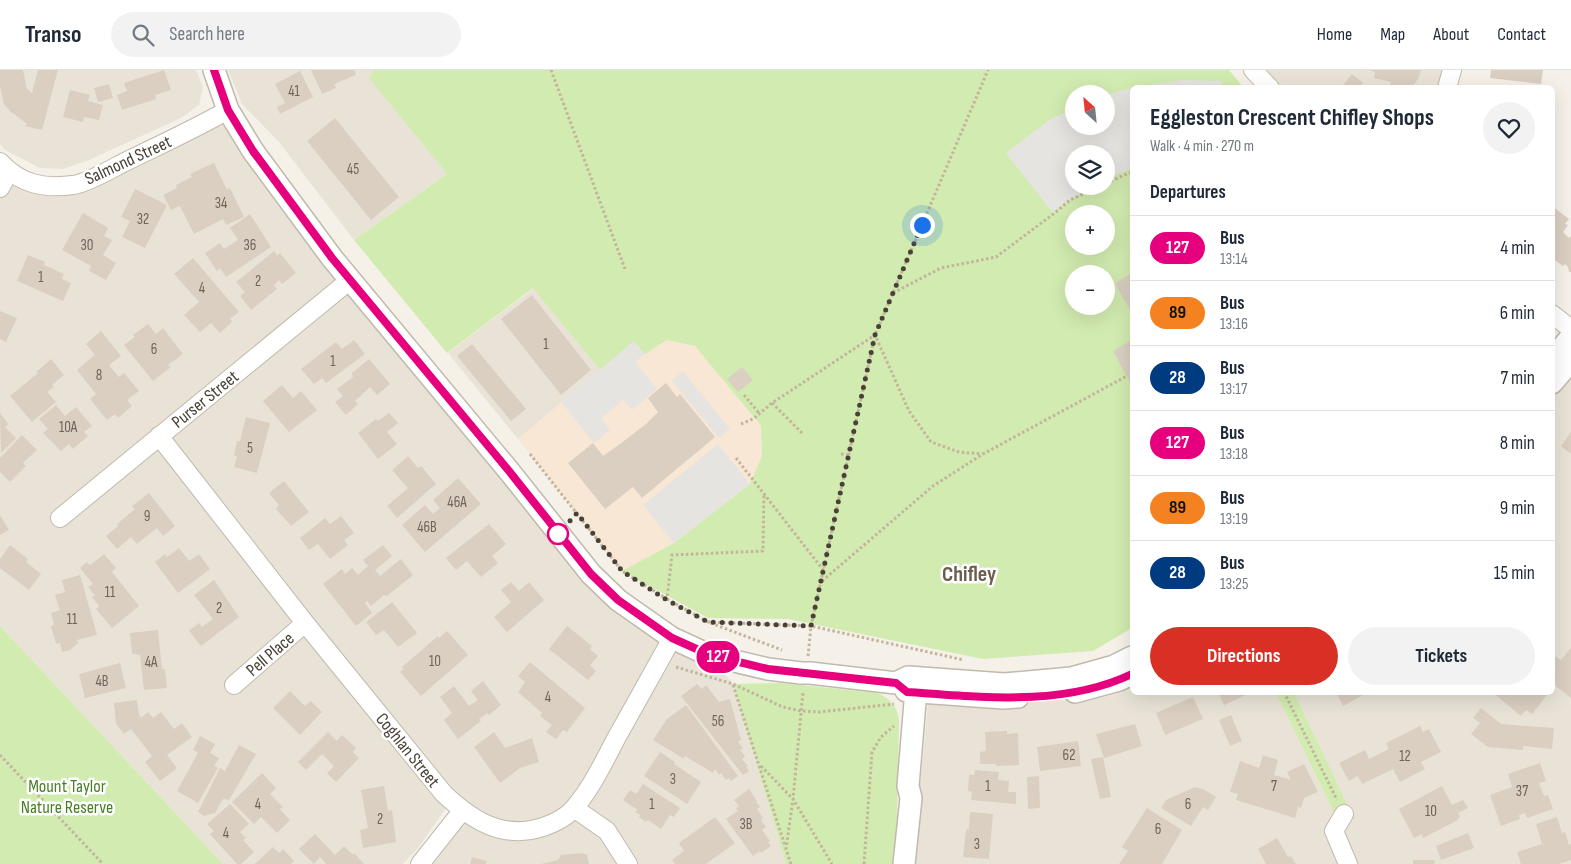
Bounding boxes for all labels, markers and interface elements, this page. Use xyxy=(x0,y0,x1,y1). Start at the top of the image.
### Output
search box xyxy=(111,12,461,57)
text: Transo xyxy=(25,20,81,49)
icon: search xyxy=(129,21,157,49)
text: Search here xyxy=(169,23,245,46)
text: Home xyxy=(1317,24,1352,45)
text: Map xyxy=(1380,24,1405,45)
text: About xyxy=(1433,24,1469,45)
text: Contact xyxy=(1497,24,1546,45)
house number: 41 xyxy=(288,82,301,101)
north arrow xyxy=(1065,85,1115,135)
map controls xyxy=(1065,85,1115,315)
button: heart xyxy=(1483,102,1535,154)
text: Eggleston Crescent Chifley Shops xyxy=(1150,103,1434,132)
street label: Salmond Street xyxy=(82,131,175,190)
text: Walk · 4 min · 270 m xyxy=(1150,137,1254,156)
button: layers xyxy=(1065,145,1115,195)
house number: 45 xyxy=(347,160,359,179)
text: Departures xyxy=(1150,181,1226,204)
house number: 34 xyxy=(215,194,227,213)
button: + xyxy=(1065,205,1115,255)
house number: 32 xyxy=(137,210,149,229)
your location xyxy=(910,213,935,238)
text: Bus xyxy=(1220,227,1245,250)
house number: 30 xyxy=(81,236,93,255)
house number: 36 xyxy=(244,236,256,255)
text: 127 xyxy=(1166,237,1189,258)
text: 4 min xyxy=(1500,237,1535,260)
text: 13:14 xyxy=(1220,250,1248,269)
button: − xyxy=(1065,265,1115,315)
house number: 1 xyxy=(38,268,44,287)
house number: 2 xyxy=(255,272,261,291)
house number: 4 xyxy=(199,279,205,298)
text: Bus xyxy=(1220,292,1245,315)
text: 89 xyxy=(1169,302,1186,323)
text: 6 min xyxy=(1500,302,1535,325)
text: 13:16 xyxy=(1220,315,1248,334)
house number: 1 xyxy=(543,335,549,354)
house number: 6 xyxy=(151,340,157,359)
house number: 1 xyxy=(330,352,336,371)
text: Bus xyxy=(1220,357,1245,380)
house number: 8 xyxy=(96,366,102,385)
street label: Purser Street xyxy=(168,366,243,433)
text: 28 xyxy=(1169,367,1186,388)
text: 7 min xyxy=(1501,367,1535,390)
text: 13:17 xyxy=(1220,380,1247,399)
house number: 10A xyxy=(59,418,78,437)
text: Bus xyxy=(1220,422,1245,445)
text: 127 xyxy=(1166,432,1189,453)
text: 8 min xyxy=(1500,432,1535,455)
house number: 5 xyxy=(247,439,253,458)
text: 13:18 xyxy=(1220,445,1248,464)
text: Bus xyxy=(1220,487,1245,510)
house number: 46A xyxy=(447,493,467,512)
text: 89 xyxy=(1169,497,1186,518)
text: 9 min xyxy=(1500,497,1535,520)
house number: 9 xyxy=(144,507,150,526)
text: 13:19 xyxy=(1220,510,1248,529)
house number: 46B xyxy=(417,518,437,537)
unlabelled marker xyxy=(547,523,569,545)
text: Bus xyxy=(1220,552,1245,575)
district label: Chifley xyxy=(942,561,996,588)
text: 28 xyxy=(1169,562,1186,583)
text: 15 min xyxy=(1494,562,1535,585)
text: 13:25 xyxy=(1220,575,1248,594)
house number: 11 xyxy=(105,583,116,602)
house number: 2 xyxy=(216,599,222,618)
house number: 11 xyxy=(67,610,78,629)
button: Directions xyxy=(1150,627,1338,685)
button: Tickets xyxy=(1348,627,1535,685)
street label: Pell Place xyxy=(242,628,299,681)
line badge: 127 xyxy=(689,641,747,673)
text: 127 xyxy=(706,646,730,667)
house number: 10 xyxy=(429,652,441,671)
house number: 4A xyxy=(145,653,158,672)
house number: 4B xyxy=(96,672,109,691)
house number: 4 xyxy=(545,688,551,707)
street label: Coghlan Street xyxy=(371,709,444,792)
house number: 56 xyxy=(712,712,724,731)
house number: 62 xyxy=(1063,746,1075,765)
house number: 12 xyxy=(1399,747,1411,766)
house number: 3 xyxy=(670,770,676,789)
park label: Mount Taylor Nature Reserve xyxy=(21,776,113,818)
house number: 1 xyxy=(985,777,991,796)
house number: 7 xyxy=(1271,777,1277,796)
house number: 37 xyxy=(1516,782,1528,801)
house number: 4 xyxy=(255,795,261,814)
house number: 1 xyxy=(649,795,655,814)
house number: 6 xyxy=(1185,795,1191,814)
house number: 10 xyxy=(1425,802,1437,821)
house number: 2 xyxy=(377,810,383,829)
house number: 3B xyxy=(740,815,753,834)
house number: 6 xyxy=(1155,820,1161,839)
house number: 4 xyxy=(223,824,229,843)
house number: 3 xyxy=(974,835,980,854)

